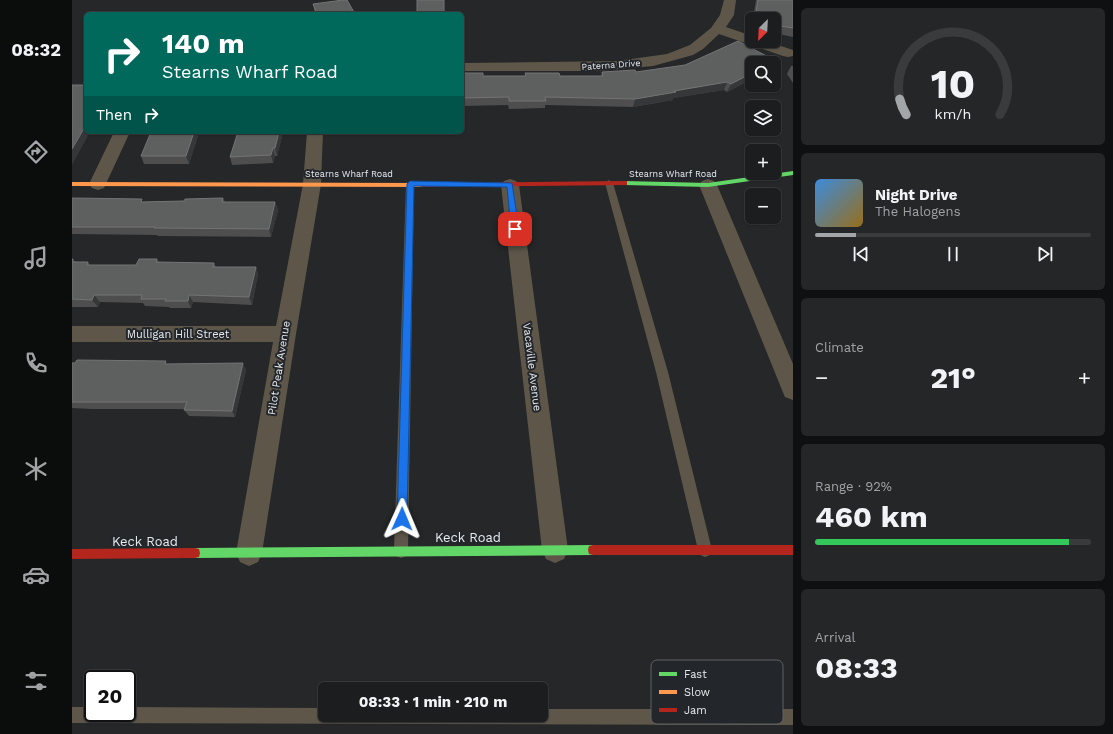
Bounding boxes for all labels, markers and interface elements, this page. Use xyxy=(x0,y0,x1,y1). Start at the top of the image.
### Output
north arrow xyxy=(745,12,781,48)
map controls xyxy=(745,12,781,224)
text: 140 m xyxy=(162,27,245,60)
icon: right xyxy=(96,28,148,80)
text: 08:32 xyxy=(11,39,61,60)
button: search xyxy=(745,56,781,92)
street label: Paterna Drive xyxy=(581,58,641,72)
text: 10 xyxy=(931,58,975,107)
text: Stearns Wharf Road xyxy=(162,61,338,82)
button: layers xyxy=(745,100,781,136)
icon: right xyxy=(140,104,162,126)
text: km/h xyxy=(935,105,971,121)
text: Then xyxy=(96,106,132,124)
icon: directions xyxy=(22,138,50,166)
button: + xyxy=(745,144,781,180)
street label: Stearns Wharf Road xyxy=(305,169,393,179)
street label: Stearns Wharf Road xyxy=(629,169,717,179)
text: Night Drive xyxy=(875,186,958,204)
button: − xyxy=(745,188,781,224)
text: The Halogens xyxy=(875,204,961,219)
pin xyxy=(498,212,532,246)
icon: arrive xyxy=(504,218,526,240)
icon: previous xyxy=(850,243,872,265)
icon: pause xyxy=(942,243,964,265)
icon: next xyxy=(1034,243,1056,265)
icon: music xyxy=(22,244,50,272)
street label: Pilot Peak Avenue xyxy=(265,320,293,416)
street label: Vacaville Avenue xyxy=(520,322,544,412)
street label: Mulligan Hill Street xyxy=(127,328,230,341)
text: Climate xyxy=(815,340,864,355)
icon: phone xyxy=(22,349,50,377)
text: 21° xyxy=(930,360,976,395)
text: − xyxy=(815,365,828,390)
text: + xyxy=(1078,365,1091,390)
icon: climate xyxy=(22,455,50,483)
text: Range · 92% xyxy=(815,479,892,494)
position arrow xyxy=(381,498,423,540)
text: 460 km xyxy=(815,499,928,534)
street label: Keck Road xyxy=(435,530,501,545)
street label: Keck Road xyxy=(112,534,178,549)
icon: car xyxy=(22,561,50,589)
text: Arrival xyxy=(815,630,856,645)
text: 08:33 xyxy=(815,650,898,685)
legend xyxy=(651,660,783,724)
icon: filters xyxy=(22,667,50,695)
text: Fast xyxy=(684,668,707,681)
speed limit sign: 20 xyxy=(84,670,136,722)
text: Slow xyxy=(684,686,710,699)
text: 08:33 · 1 min · 210 m xyxy=(359,693,507,711)
text: Jam xyxy=(684,704,707,717)

